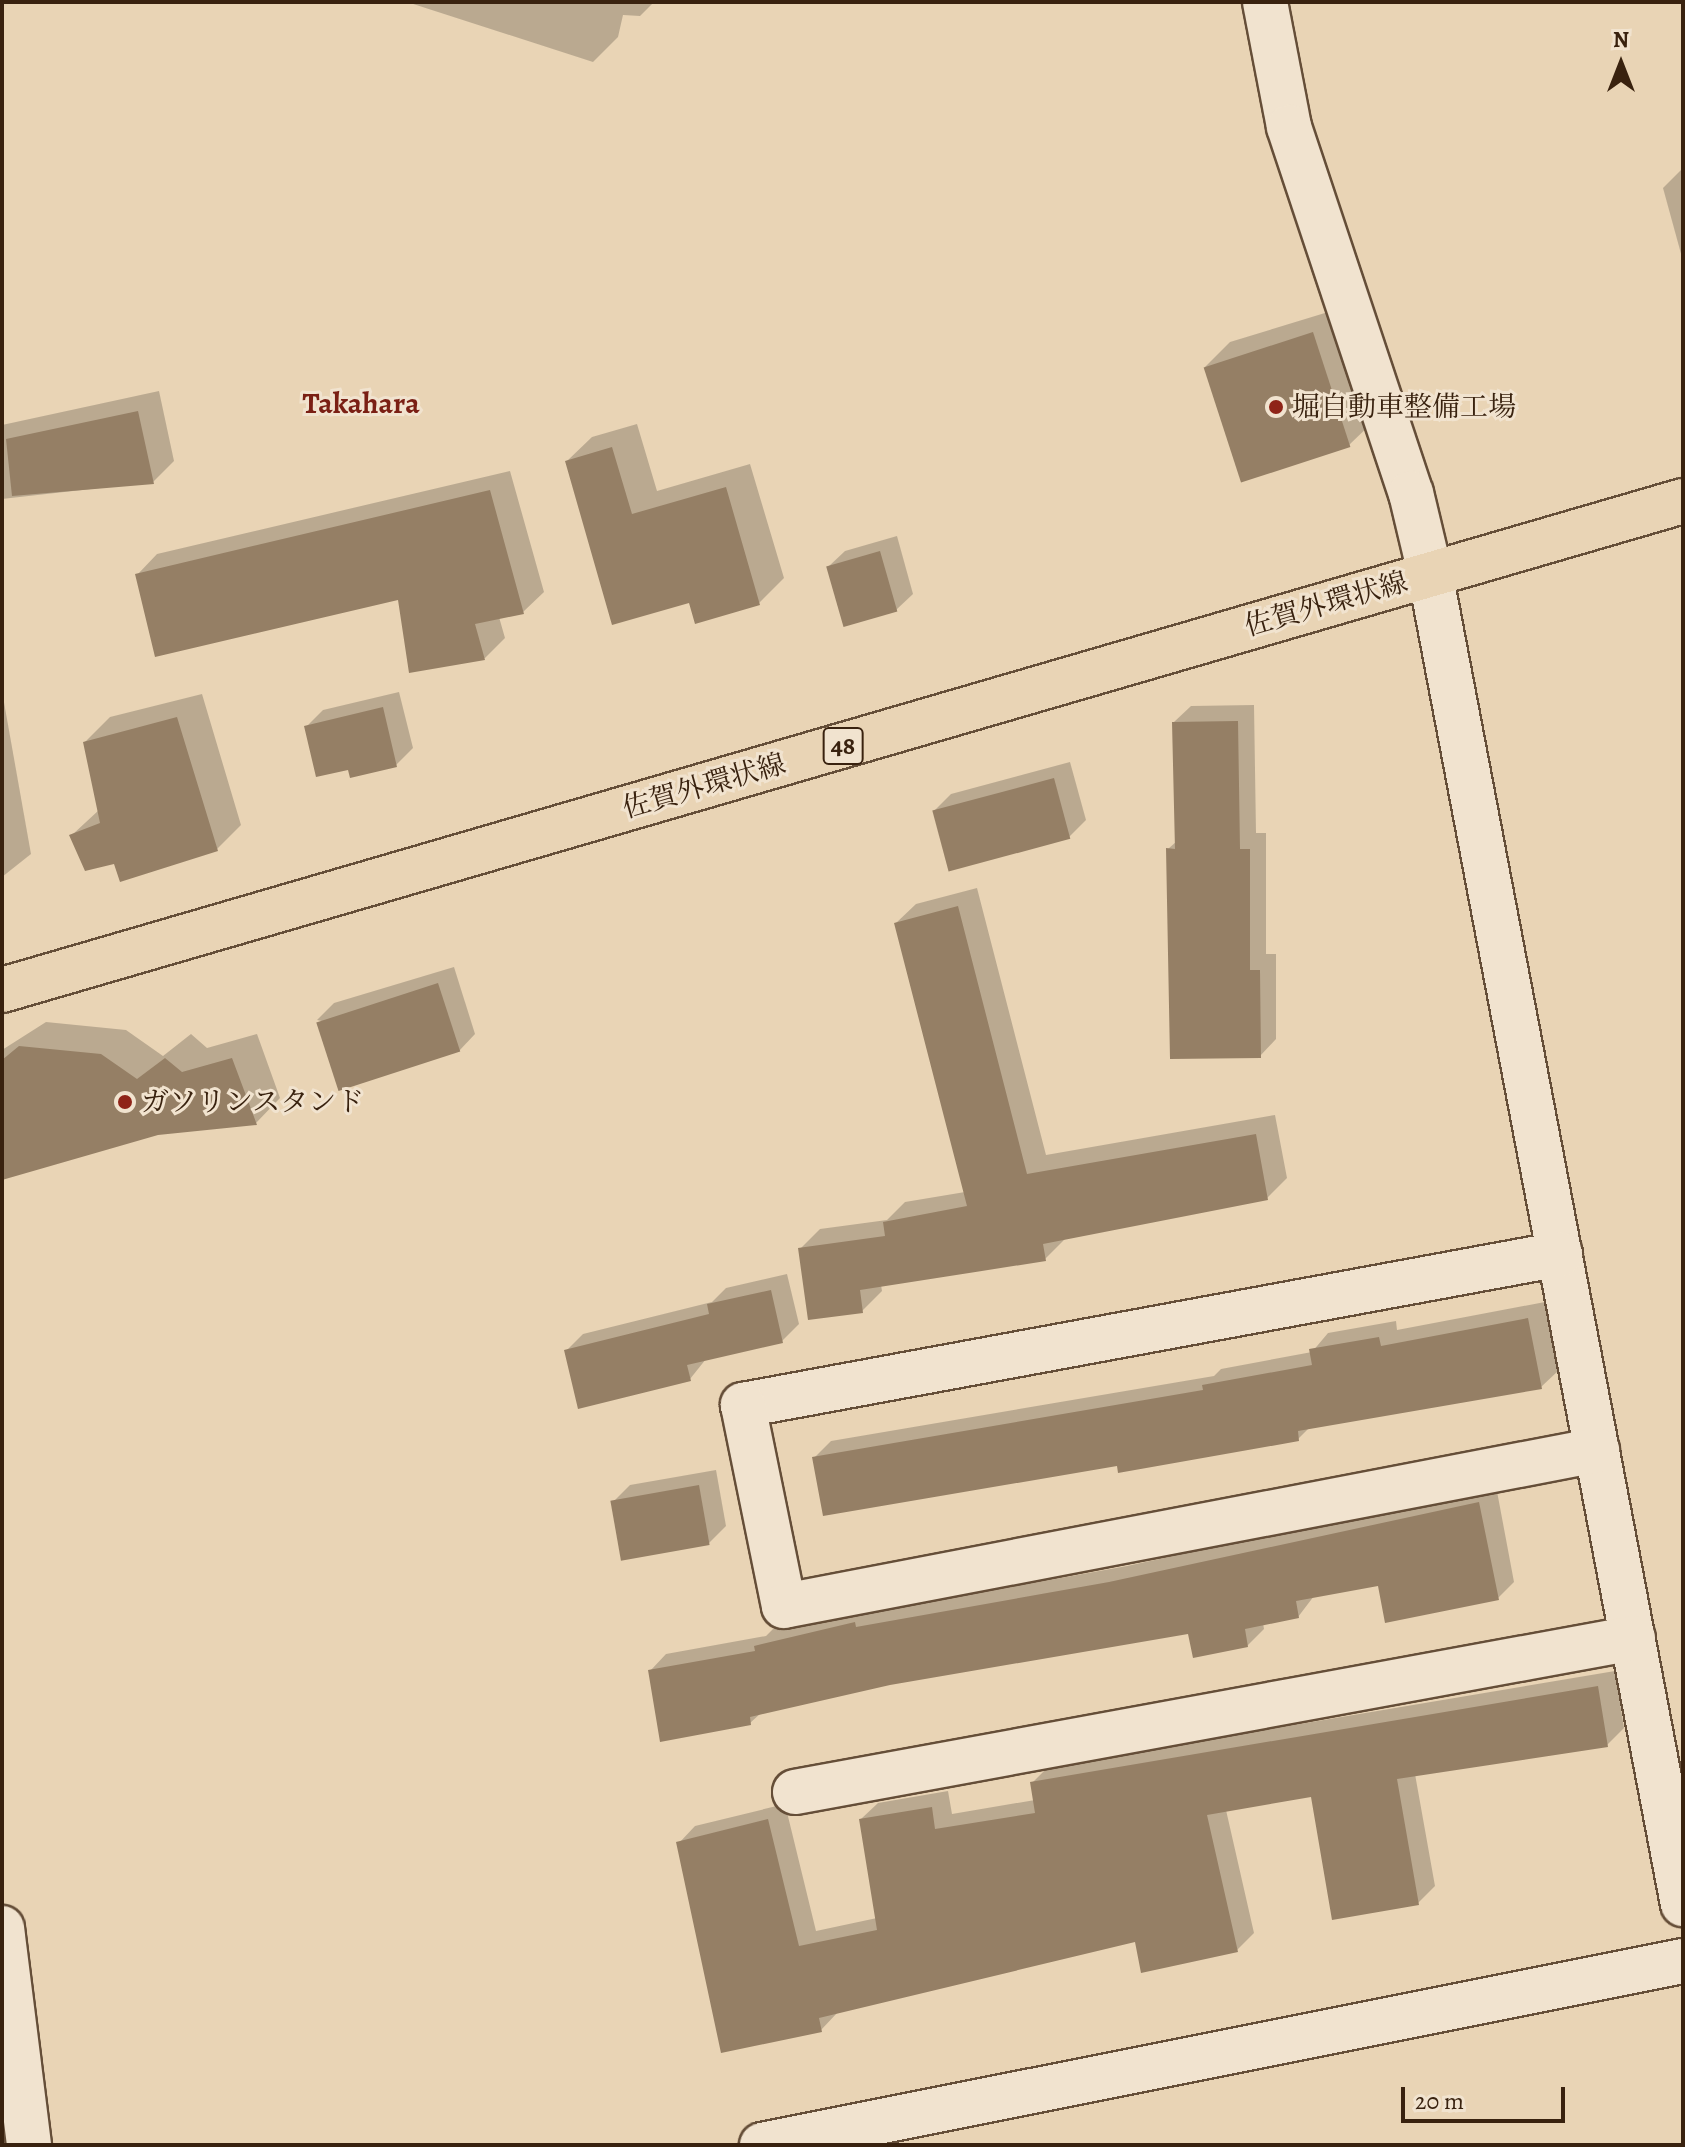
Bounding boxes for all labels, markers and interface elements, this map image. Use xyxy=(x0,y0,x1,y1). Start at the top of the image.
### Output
north arrow xyxy=(1581,24,1661,104)
text: N xyxy=(1613,25,1629,55)
district label: Takahara xyxy=(302,385,420,421)
place label: 堀自動車整備工場 xyxy=(1292,390,1516,424)
marker: 堀自動車整備工場 xyxy=(1267,398,1285,416)
street label: 佐賀外環状線 xyxy=(1241,565,1411,643)
road number: 48 xyxy=(821,724,865,768)
street label: 佐賀外環状線 xyxy=(619,747,789,825)
place label: ガソリンスタンド xyxy=(141,1085,365,1119)
marker: ガソリンスタンド xyxy=(116,1093,134,1111)
scale bar xyxy=(1405,2071,1569,2121)
text: 20 m xyxy=(1415,2085,1464,2117)

